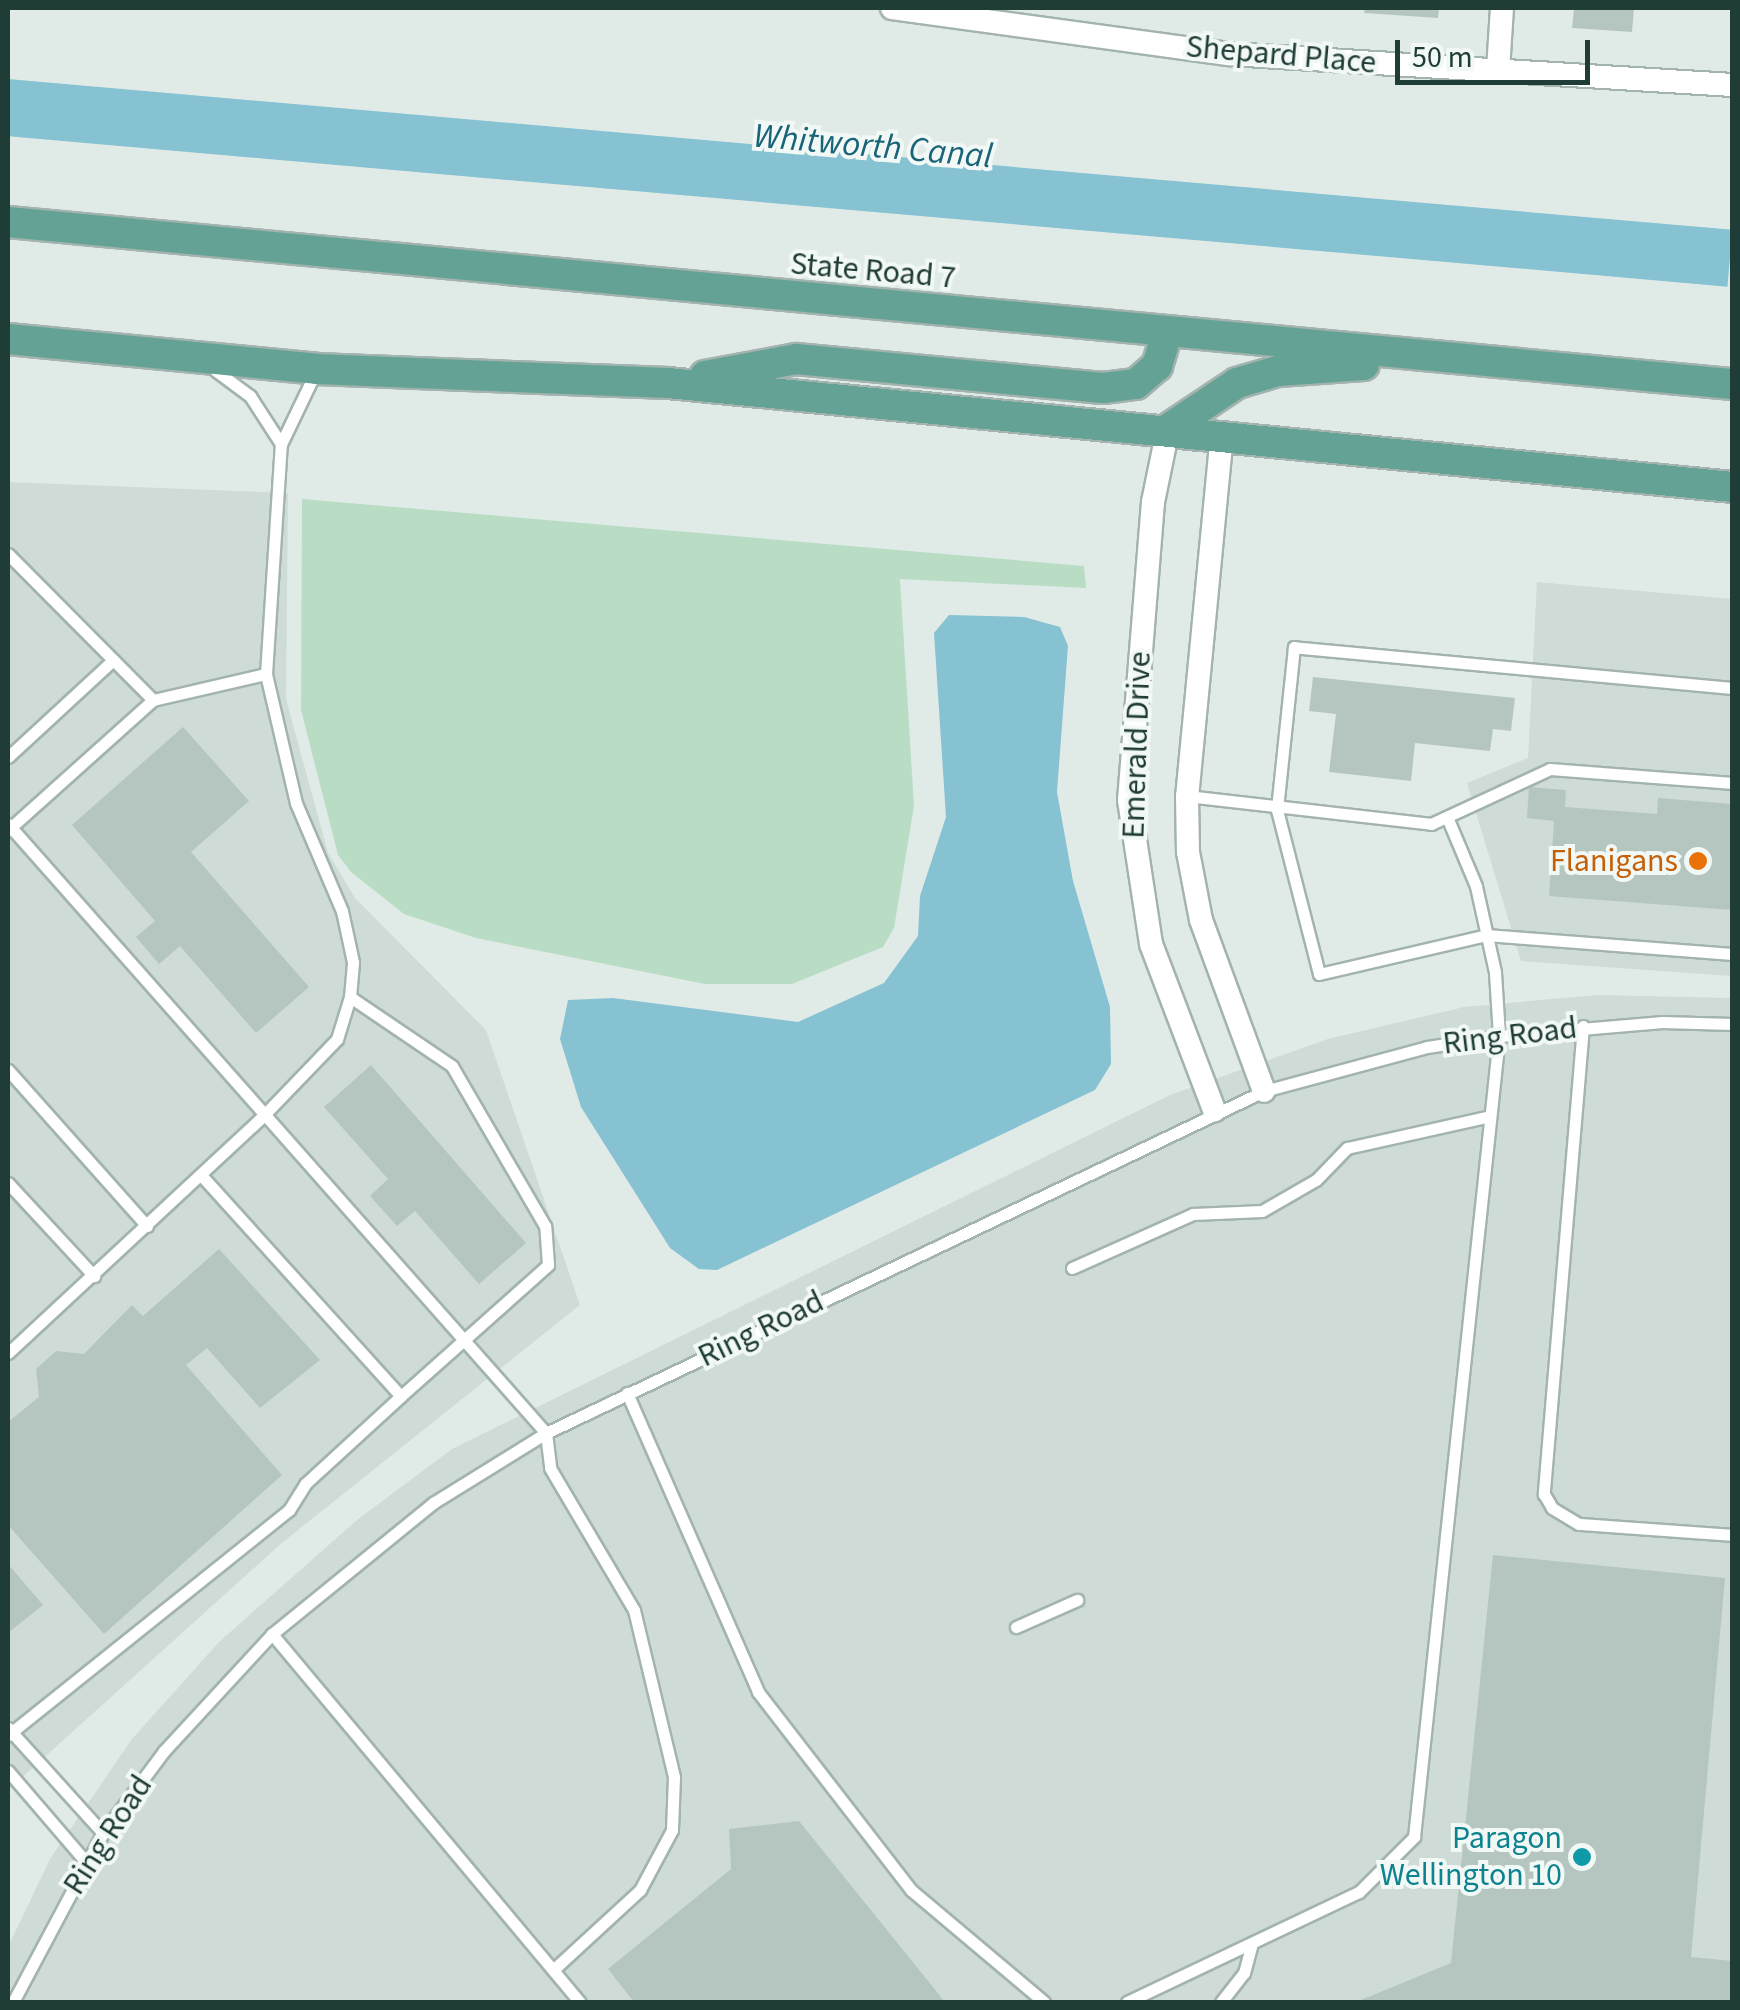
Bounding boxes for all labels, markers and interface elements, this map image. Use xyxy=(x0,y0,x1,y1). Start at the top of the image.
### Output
scale bar xyxy=(1400,20,1595,82)
street label: Shepard Place xyxy=(1184,28,1378,82)
text: 50 m xyxy=(1412,36,1473,79)
water label: Whitworth Canal xyxy=(752,115,994,177)
street label: State Road 7 xyxy=(789,245,957,297)
street label: Emerald Drive xyxy=(1115,651,1159,839)
place label: Flanigans xyxy=(1550,842,1678,880)
marker: Flanigans xyxy=(1687,850,1709,872)
street label: Ring Road xyxy=(1441,1009,1579,1063)
street label: Ring Road xyxy=(692,1282,830,1376)
street label: Ring Road xyxy=(55,1768,161,1902)
place label: Paragon Wellington 10 xyxy=(1380,1820,1562,1895)
marker: Paragon Wellington 10 xyxy=(1571,1846,1593,1868)

